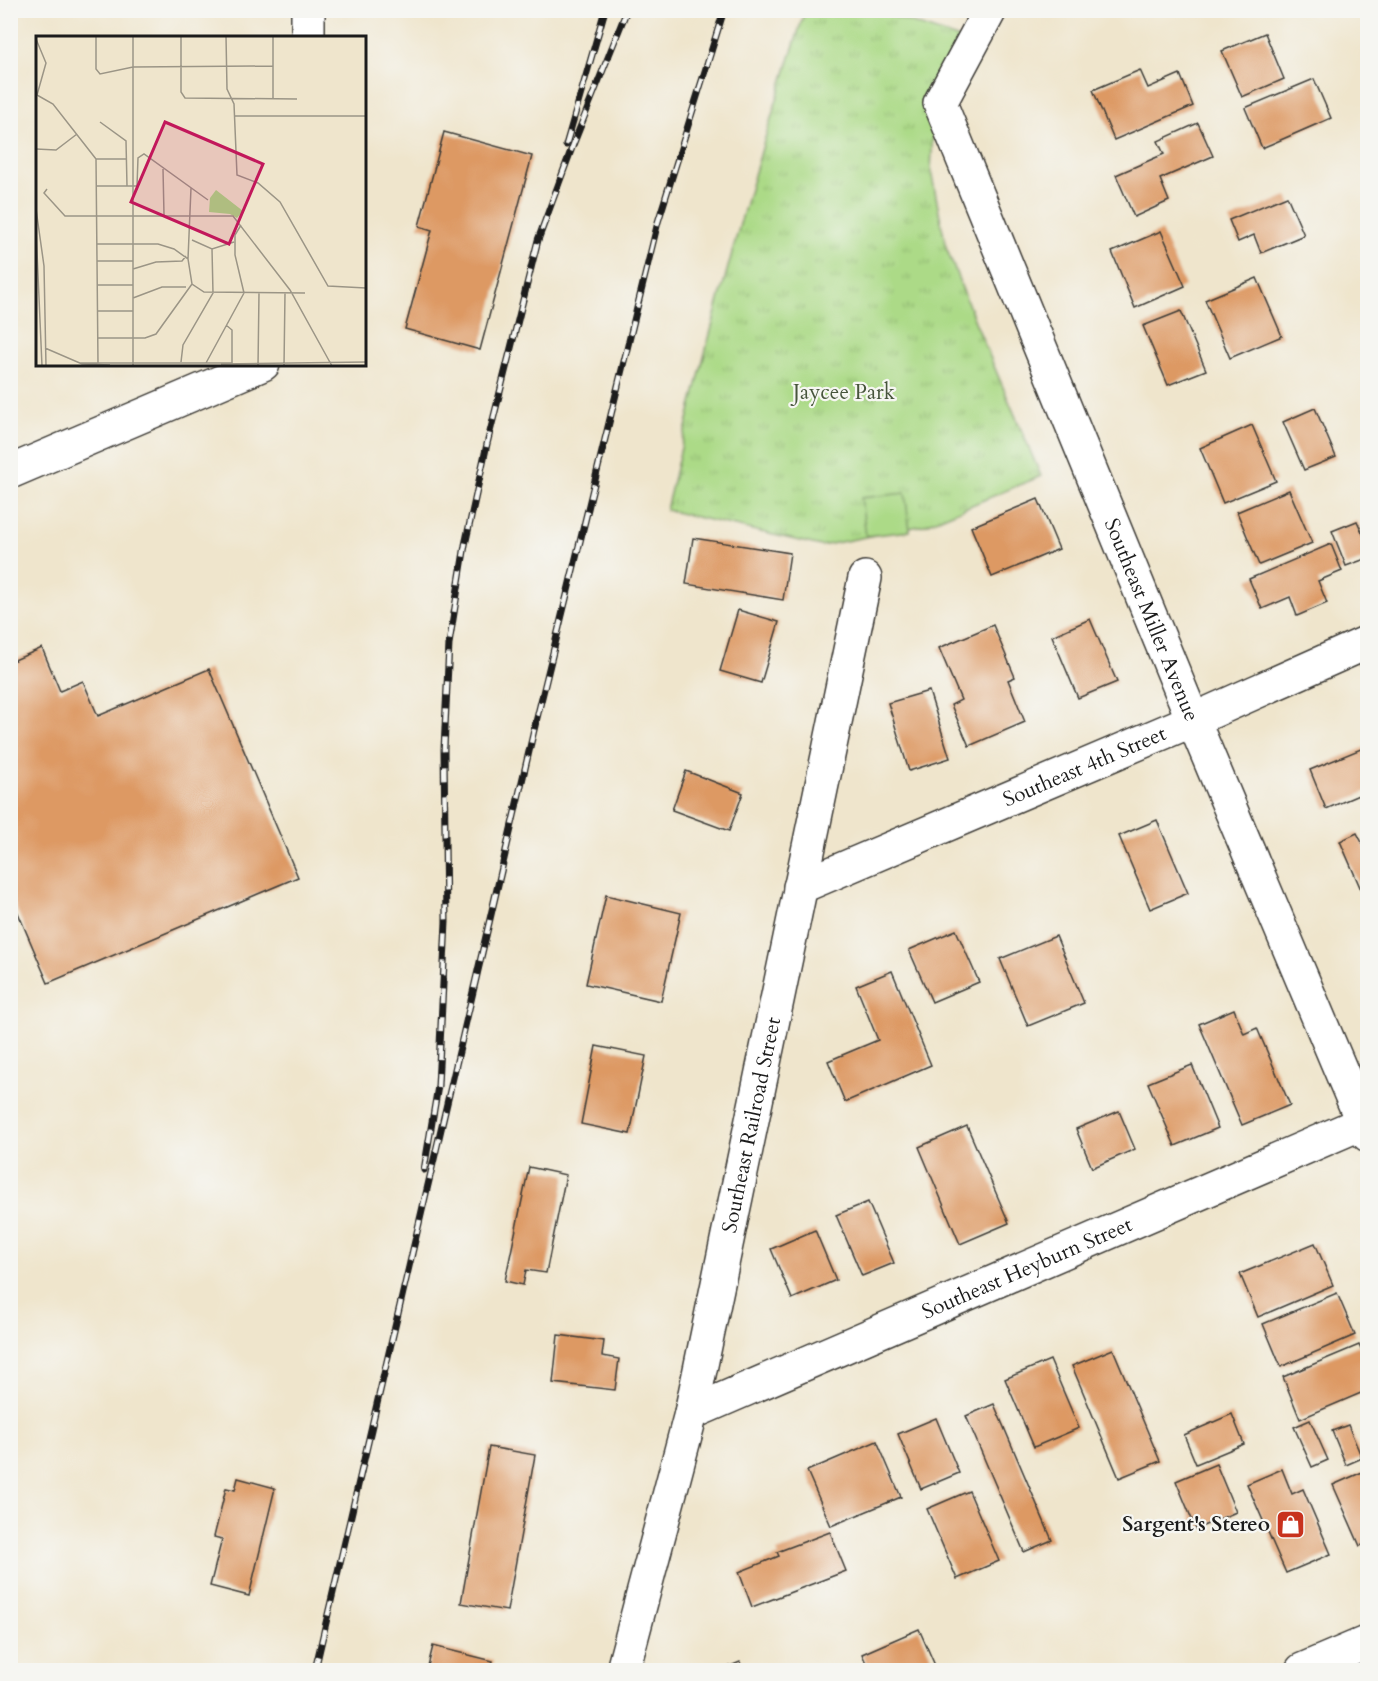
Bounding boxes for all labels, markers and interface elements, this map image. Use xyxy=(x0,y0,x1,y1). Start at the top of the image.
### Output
inset map xyxy=(36,36,366,366)
park label: Jaycee Park xyxy=(790,378,896,407)
street label: Southeast Miller Avenue xyxy=(1097,514,1206,726)
street label: Southeast 4th Street xyxy=(999,719,1171,814)
street label: Southeast Railroad Street xyxy=(715,1014,788,1236)
street label: Southeast Heyburn Street xyxy=(918,1210,1137,1326)
shop icon: Sargent's Stereo xyxy=(1275,1508,1307,1540)
place label: Sargent's Stereo xyxy=(1122,1510,1270,1539)

